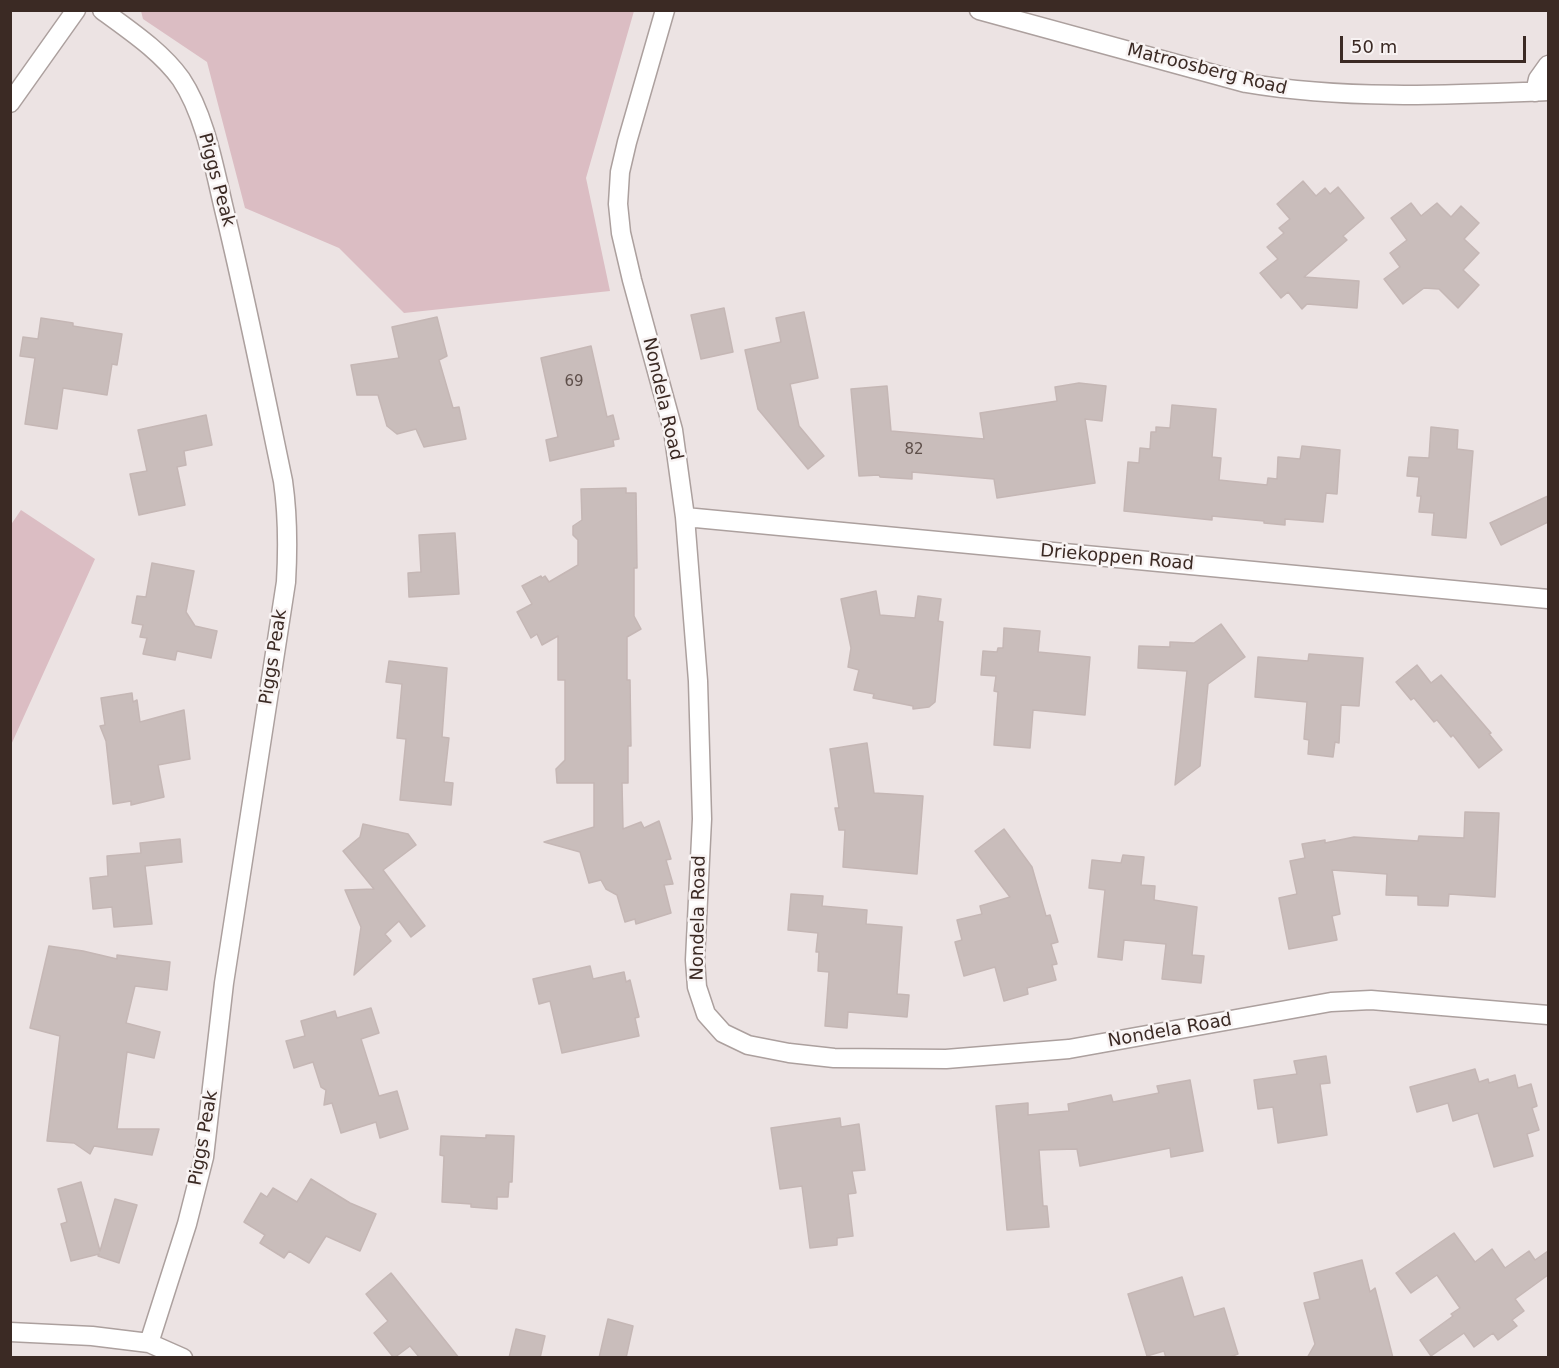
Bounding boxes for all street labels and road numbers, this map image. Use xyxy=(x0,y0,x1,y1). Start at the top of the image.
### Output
street label: Matroosberg Road xyxy=(1125,40,1289,100)
street label: Piggs Peak xyxy=(193,131,239,229)
street label: Nondela Road xyxy=(637,336,687,462)
street label: Driekoppen Road xyxy=(1039,541,1195,575)
street label: Piggs Peak xyxy=(256,608,292,706)
street label: Nondela Road xyxy=(687,855,711,981)
street label: Nondela Road xyxy=(1106,1009,1234,1053)
street label: Piggs Peak xyxy=(185,1089,223,1187)

